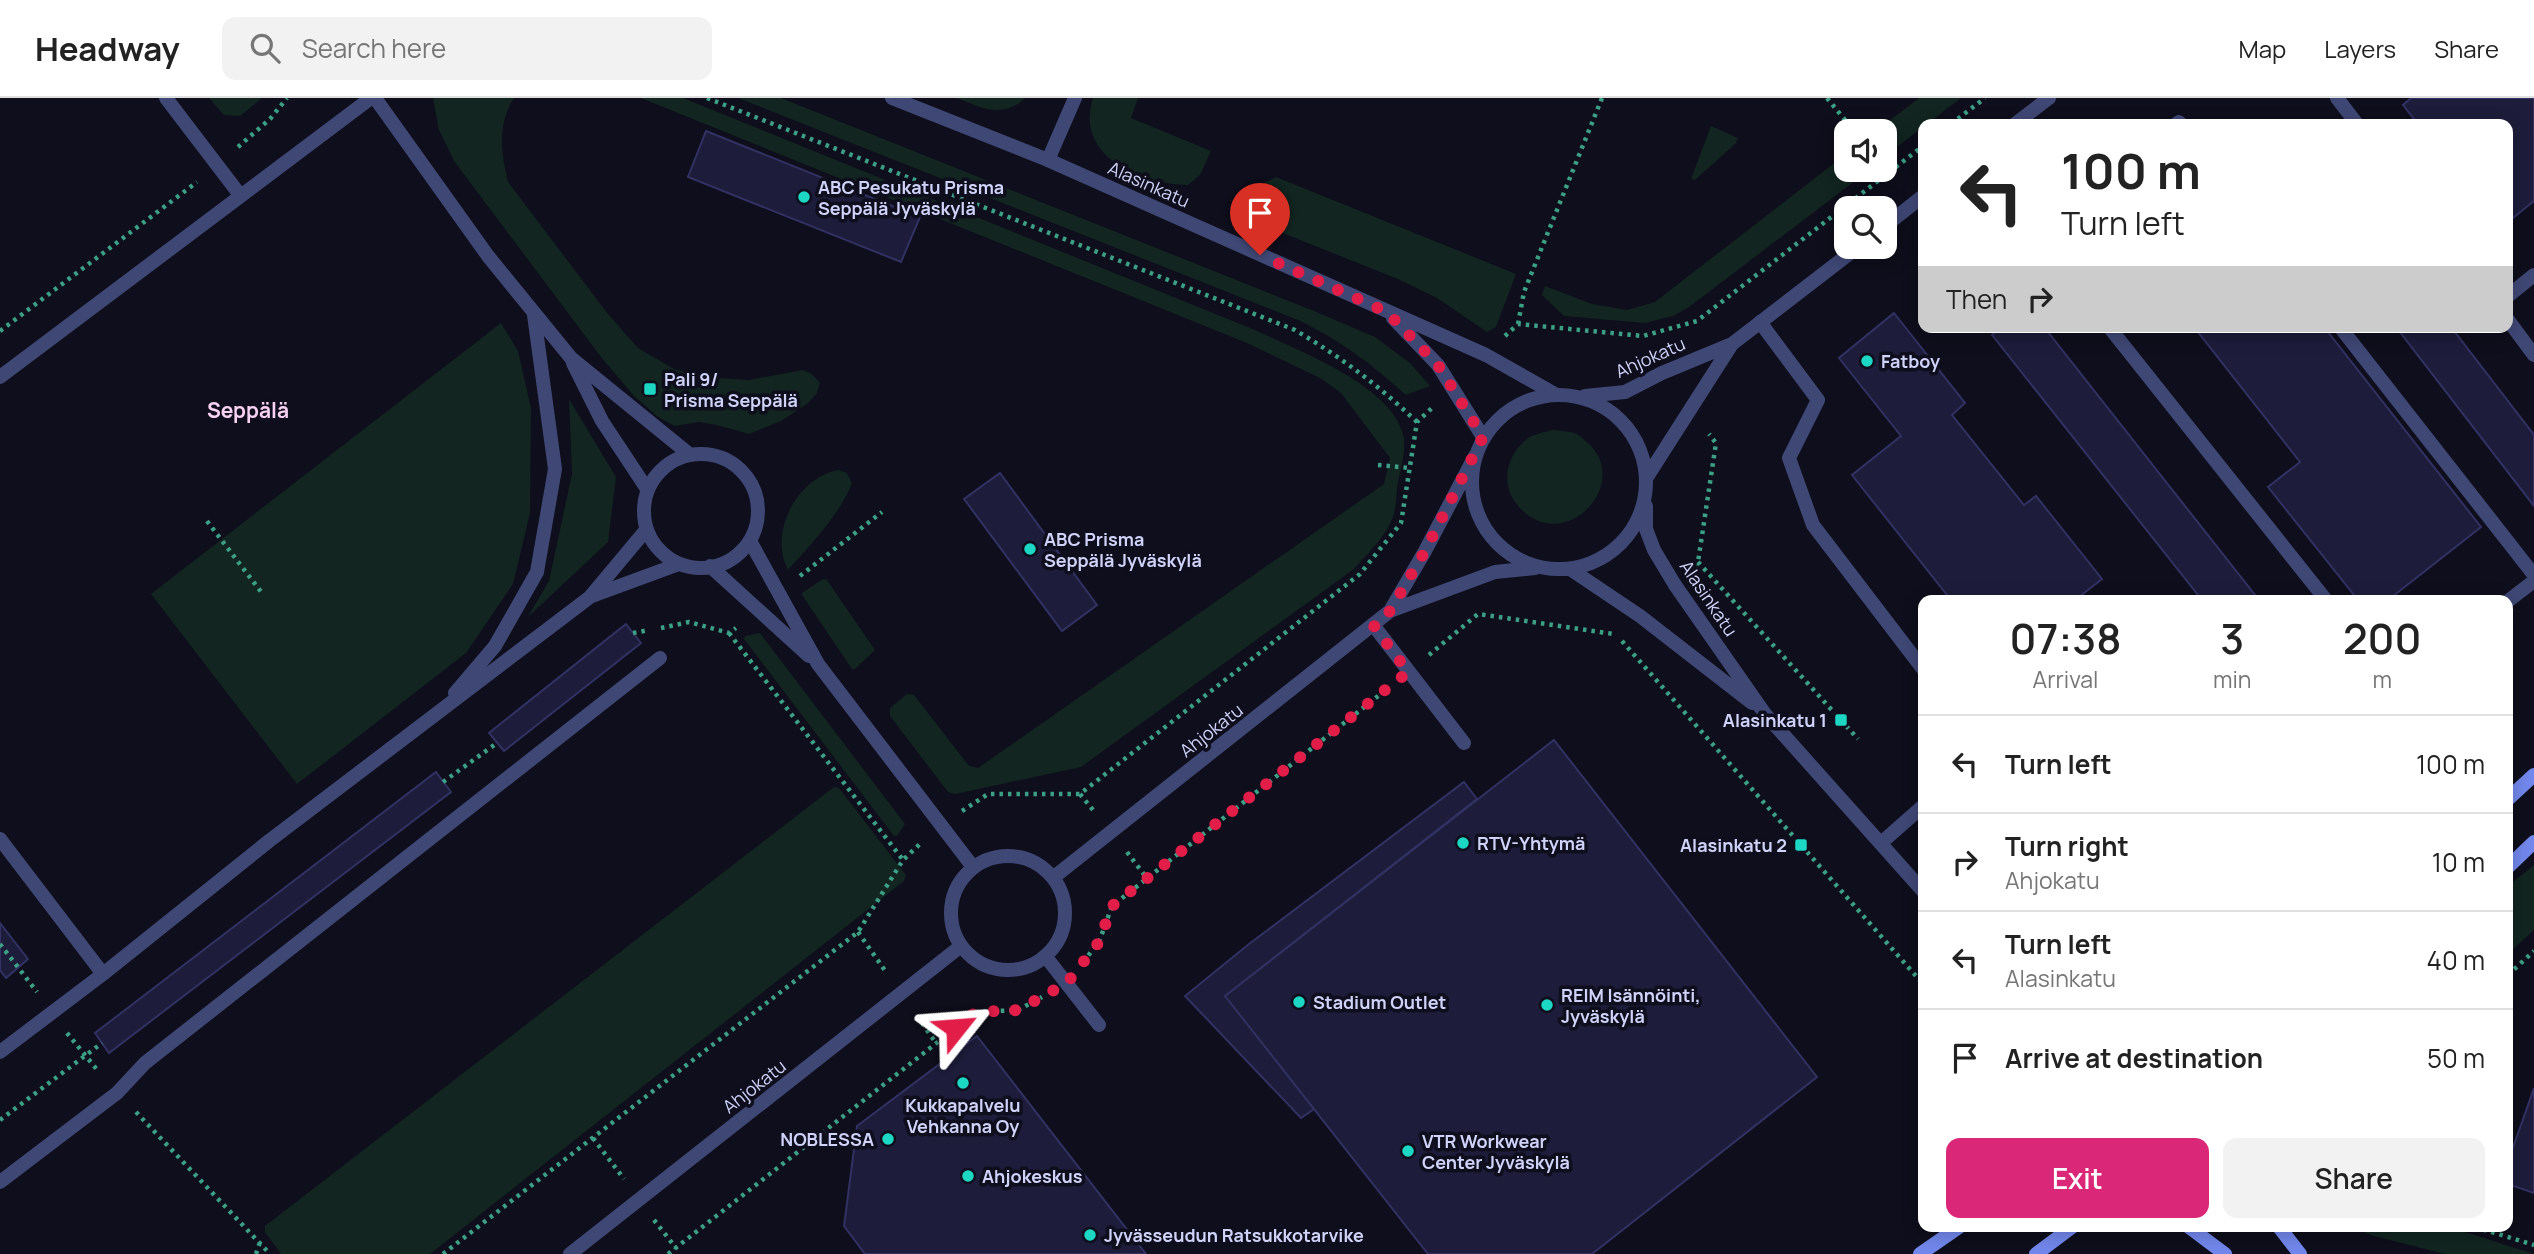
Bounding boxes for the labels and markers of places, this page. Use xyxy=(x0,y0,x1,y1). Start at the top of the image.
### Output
place label: ABC Pesukatu Prisma Seppälä Jyväskylä xyxy=(818,175,1004,220)
pin xyxy=(1230,183,1290,255)
marker: ABC Pesukatu Prisma Seppälä Jyväskylä xyxy=(796,189,812,205)
place label: Fatboy xyxy=(1881,349,1940,373)
marker: Fatboy xyxy=(1859,353,1875,369)
place label: Pali 9/ Prisma Seppälä xyxy=(664,367,798,412)
marker: Pali 9/ Prisma Seppälä xyxy=(642,381,658,397)
place label: ABC Prisma Seppälä Jyväskylä xyxy=(1044,527,1202,572)
marker: ABC Prisma Seppälä Jyväskylä xyxy=(1022,541,1038,557)
place label: Alasinkatu 1 xyxy=(1723,708,1827,732)
marker: Alasinkatu 1 xyxy=(1833,712,1849,728)
place label: RTV-Yhtymä xyxy=(1477,831,1585,855)
place label: Alasinkatu 2 xyxy=(1680,833,1787,857)
marker: RTV-Yhtymä xyxy=(1455,835,1471,851)
marker: Alasinkatu 2 xyxy=(1793,837,1809,853)
place label: REIM Isännöinti, Jyväskylä xyxy=(1561,983,1701,1028)
place label: Stadium Outlet xyxy=(1313,990,1446,1014)
marker: Stadium Outlet xyxy=(1291,994,1307,1010)
marker: REIM Isännöinti, Jyväskylä xyxy=(1539,997,1555,1013)
marker: Kukkapalvelu Vehkanna Oy xyxy=(955,1075,971,1091)
place label: Kukkapalvelu Vehkanna Oy xyxy=(905,1093,1021,1138)
place label: NOBLESSA xyxy=(780,1127,874,1151)
place label: VTR Workwear Center Jyväskylä xyxy=(1422,1129,1570,1174)
marker: NOBLESSA xyxy=(880,1131,896,1147)
marker: VTR Workwear Center Jyväskylä xyxy=(1400,1143,1416,1159)
place label: Ahjokeskus xyxy=(982,1164,1083,1188)
marker: Ahjokeskus xyxy=(960,1168,976,1184)
place label: Jyvässeudun Ratsukkotarvike xyxy=(1104,1223,1364,1247)
marker: Jyvässeudun Ratsukkotarvike xyxy=(1082,1227,1098,1243)

